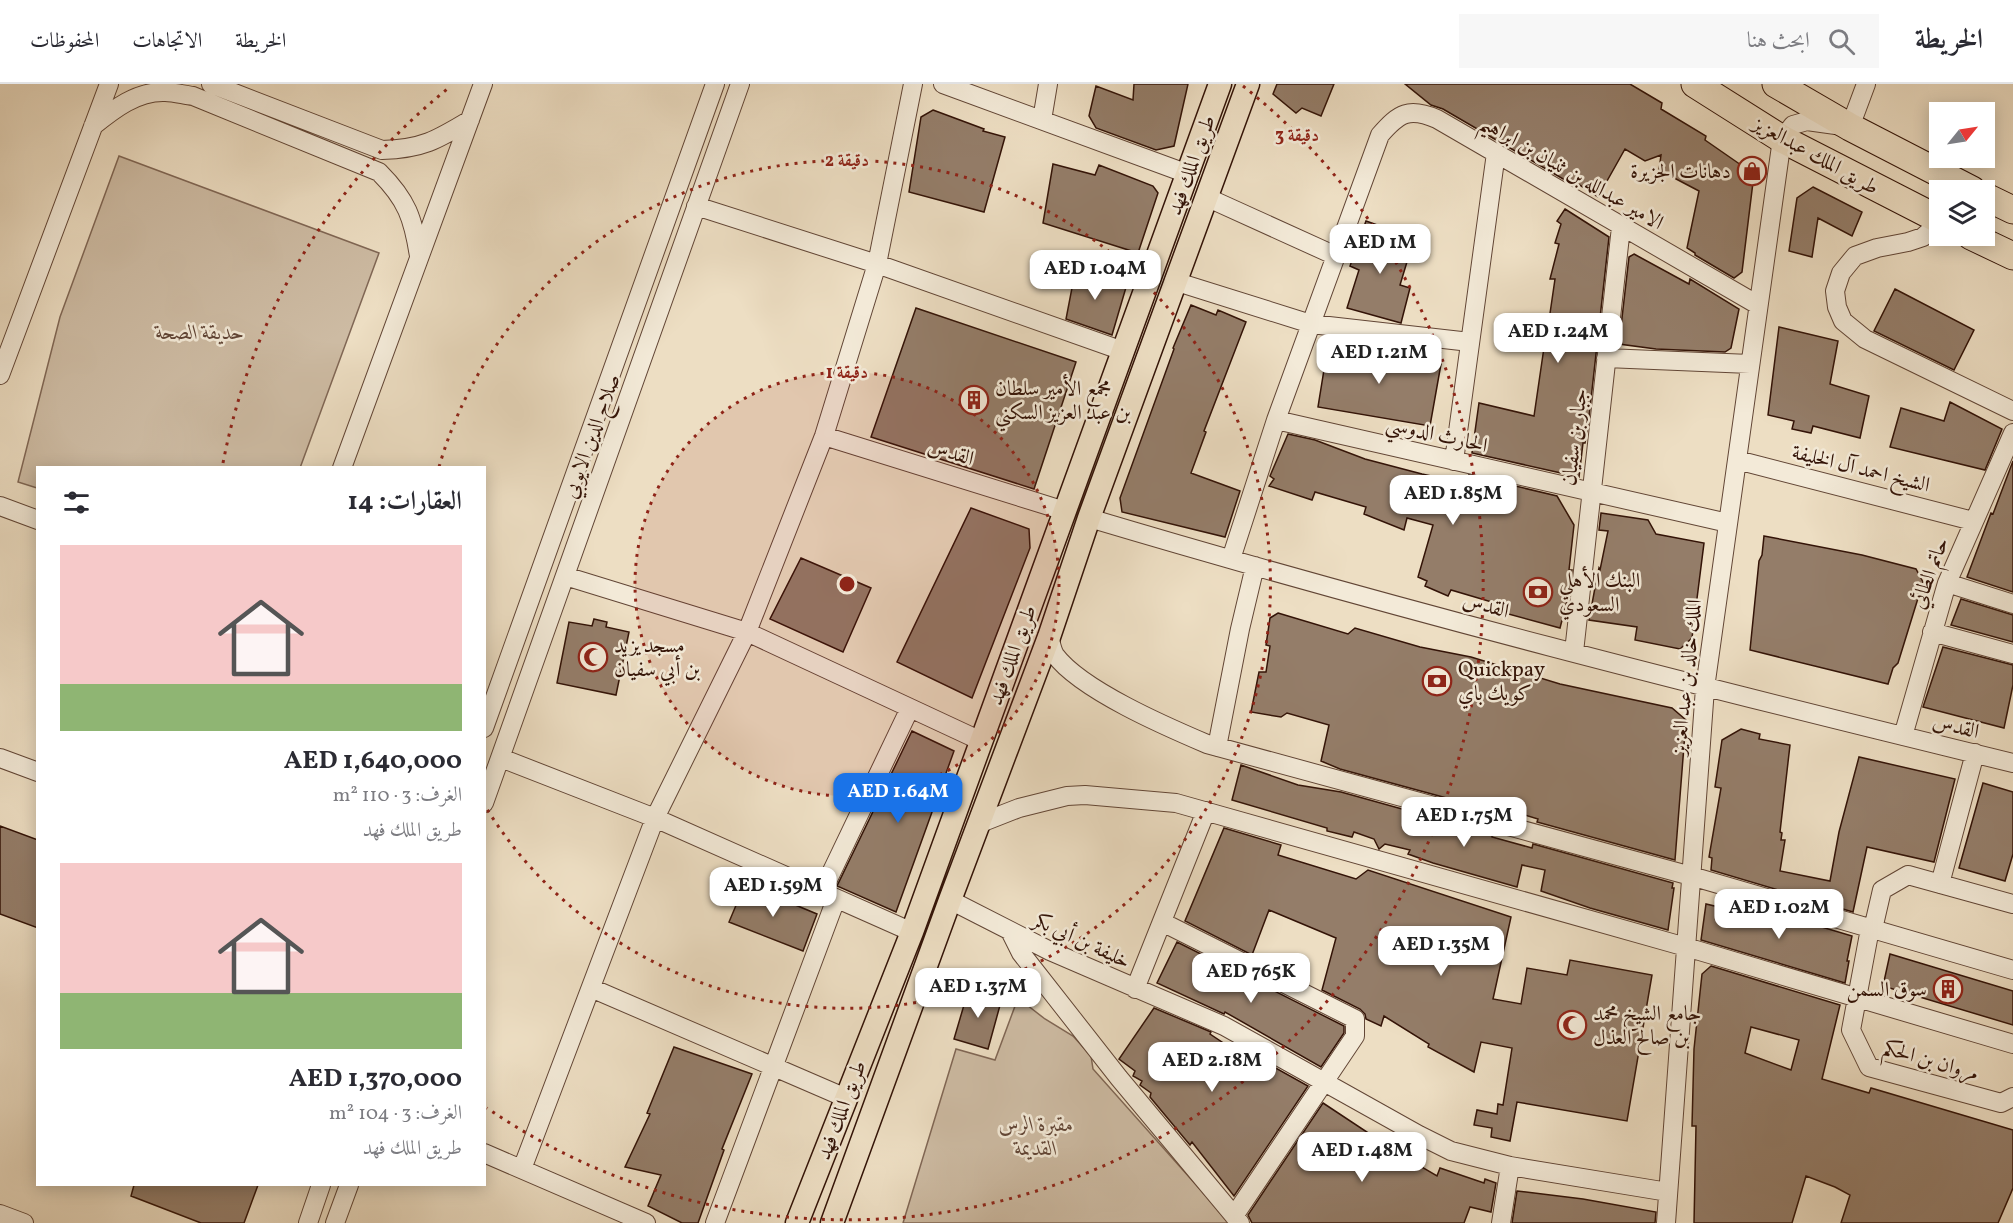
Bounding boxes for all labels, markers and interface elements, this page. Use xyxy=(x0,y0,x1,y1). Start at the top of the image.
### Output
search box xyxy=(1459,14,1879,68)
text: الخريطة xyxy=(1915,21,1983,60)
icon: search xyxy=(1825,25,1858,58)
text: ابحث هنا xyxy=(1747,26,1810,57)
text: المحفوظات xyxy=(30,27,99,56)
text: الاتجاهات xyxy=(132,27,202,56)
text: الخريطة xyxy=(235,27,286,56)
north arrow xyxy=(1929,102,1995,168)
map controls xyxy=(1929,102,1995,246)
street label: الامير عبدالله بن ثنيان بن ابراهيم xyxy=(1472,109,1668,242)
street label: طريق الملك عبدالعزيز xyxy=(1745,109,1884,203)
street label: طريق الملك فهد xyxy=(1161,112,1224,220)
text: 3 دقيقة xyxy=(1275,124,1319,149)
text: 2 دقيقة xyxy=(825,149,869,174)
shop icon: دهانات الجزيرة xyxy=(1736,155,1768,187)
place label: دهانات الجزيرة xyxy=(1630,158,1731,187)
button: layers xyxy=(1929,180,1995,246)
pin: AED 1M xyxy=(1331,224,1429,275)
text: AED 1M xyxy=(1344,229,1416,257)
pin: AED 1.04M xyxy=(1026,250,1164,301)
text: AED 1.04M xyxy=(1044,255,1146,283)
pin: AED 1.24M xyxy=(1489,313,1627,364)
text: AED 1.24M xyxy=(1508,318,1608,346)
park label: حديقة الصحة xyxy=(154,319,244,348)
pin: AED 1.21M xyxy=(1310,334,1448,385)
text: AED 1.21M xyxy=(1331,339,1427,367)
text: 1 دقيقة xyxy=(826,361,868,386)
street label: صلاح الدين الايوبي xyxy=(556,370,631,504)
place label: مجمع الأمير سلطان بن عبد العزيز السكني xyxy=(995,373,1131,432)
building icon: مجمع الأمير سلطان بن عبد العزيز السكني xyxy=(958,384,990,416)
street label: جبار بن سفيان xyxy=(1555,387,1596,488)
street label: الحارث الدوسي xyxy=(1382,410,1490,465)
street label: القدس xyxy=(924,433,977,474)
street label: الشيخ احمد آل الخليفة xyxy=(1788,438,1933,504)
pin: AED 1.85M xyxy=(1384,475,1522,526)
text: AED 1.85M xyxy=(1404,480,1502,508)
text: العقارات: 14 xyxy=(348,484,462,520)
icon: filters xyxy=(60,486,93,519)
street label: حاتم الطائي xyxy=(1904,534,1959,614)
place label: البنك الأهلي السعودي xyxy=(1559,565,1640,620)
centre of rings xyxy=(837,574,857,594)
bank icon: البنك الأهلي السعودي xyxy=(1522,576,1554,608)
icon: home xyxy=(207,584,315,692)
street label: القدس xyxy=(1459,586,1512,627)
street label: الملك خالد بن عبد العزيز xyxy=(1665,598,1710,758)
street label: طريق الملك فهد xyxy=(982,602,1045,710)
place label: مسجد يزيد بن أبي سفيان xyxy=(614,632,700,686)
mosque icon: مسجد يزيد بن أبي سفيان xyxy=(577,641,609,673)
place label: Quickpay كويك باي xyxy=(1458,656,1546,709)
bank icon: Quickpay كويك باي xyxy=(1421,665,1453,697)
street label: القدس xyxy=(1929,708,1982,747)
text: AED 1,640,000 xyxy=(284,743,462,779)
pin: AED 1.64M xyxy=(829,773,967,824)
text: AED 1.64M xyxy=(847,778,949,806)
text: الغرف: 3 · 110 m² xyxy=(333,782,462,810)
pin: AED 1.75M xyxy=(1395,797,1533,848)
text: AED 1.75M xyxy=(1415,802,1513,830)
text: طريق الملك فهد xyxy=(363,817,462,845)
pin: AED 1.59M xyxy=(704,867,842,918)
text: AED 1.59M xyxy=(724,872,822,900)
pin: AED 1.02M xyxy=(1710,889,1848,940)
text: AED 1.02M xyxy=(1728,894,1830,922)
icon: home xyxy=(207,902,315,1010)
street label: خليفة بن أبي بكر xyxy=(1026,904,1136,977)
pin: AED 1.35M xyxy=(1372,926,1510,977)
text: AED 1.35M xyxy=(1392,931,1490,959)
pin: AED 765K xyxy=(1189,953,1313,1004)
text: AED 765K xyxy=(1206,958,1296,986)
pin: AED 1.37M xyxy=(909,968,1047,1019)
text: AED 1.37M xyxy=(929,973,1027,1001)
building icon: سوق السمن xyxy=(1932,973,1964,1005)
place label: سوق السمن xyxy=(1846,976,1927,1005)
place label: جامع الشيخ محمد بن صالح العذل xyxy=(1593,1000,1701,1055)
mosque icon: جامع الشيخ محمد بن صالح العذل xyxy=(1556,1009,1588,1041)
street label: مروان بن الحكم xyxy=(1878,1034,1982,1093)
pin: AED 2.18M xyxy=(1143,1042,1281,1093)
text: AED 2.18M xyxy=(1162,1047,1262,1075)
street label: طريق الملك فهد xyxy=(810,1057,875,1164)
text: AED 1,370,000 xyxy=(289,1061,462,1097)
text: الغرف: 3 · 104 m² xyxy=(329,1100,462,1128)
park label: مقبرة الرس القديمة xyxy=(998,1111,1074,1164)
pin: AED 1.48M xyxy=(1293,1132,1431,1183)
text: طريق الملك فهد xyxy=(363,1135,462,1163)
text: AED 1.48M xyxy=(1311,1137,1413,1165)

